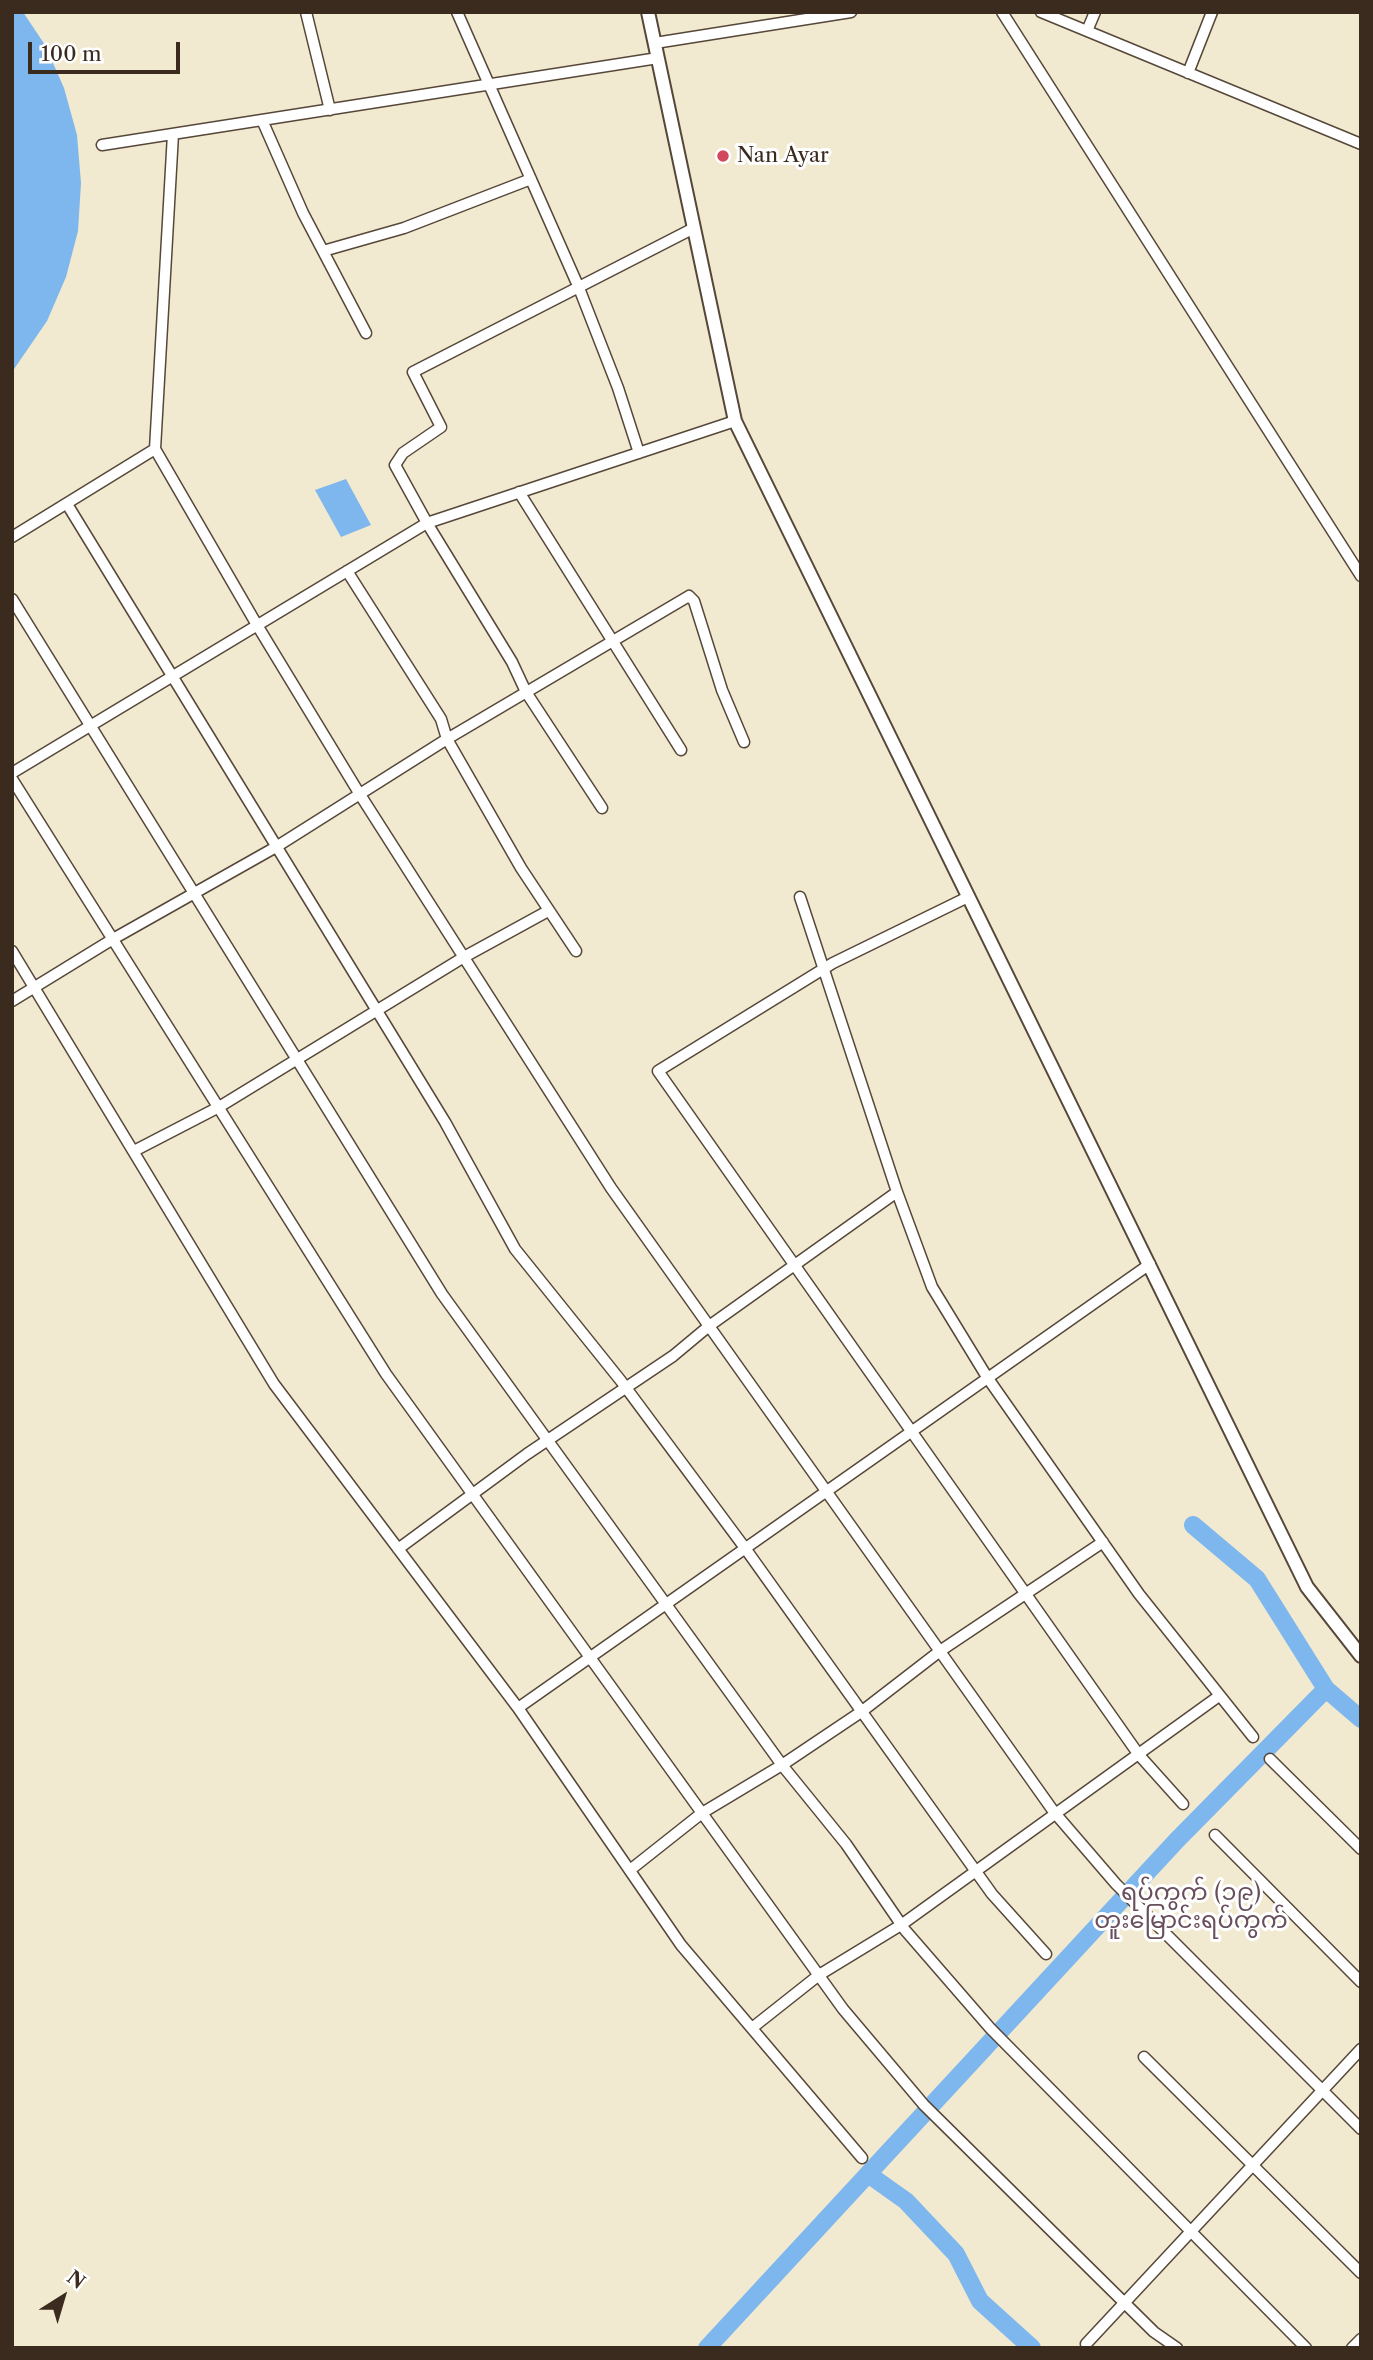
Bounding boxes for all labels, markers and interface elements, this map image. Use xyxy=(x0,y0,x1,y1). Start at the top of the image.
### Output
scale bar xyxy=(32,28,184,72)
text: 100 m xyxy=(41,41,102,66)
place label: Nan Ayar xyxy=(737,143,829,169)
marker: Nan Ayar xyxy=(715,148,731,164)
district label: ရပ်ကွက် (၁၉) တူးမြောင်းရပ်ကွက် xyxy=(1094,1879,1288,1935)
north arrow xyxy=(28,2262,98,2332)
text: N xyxy=(62,2266,89,2294)

